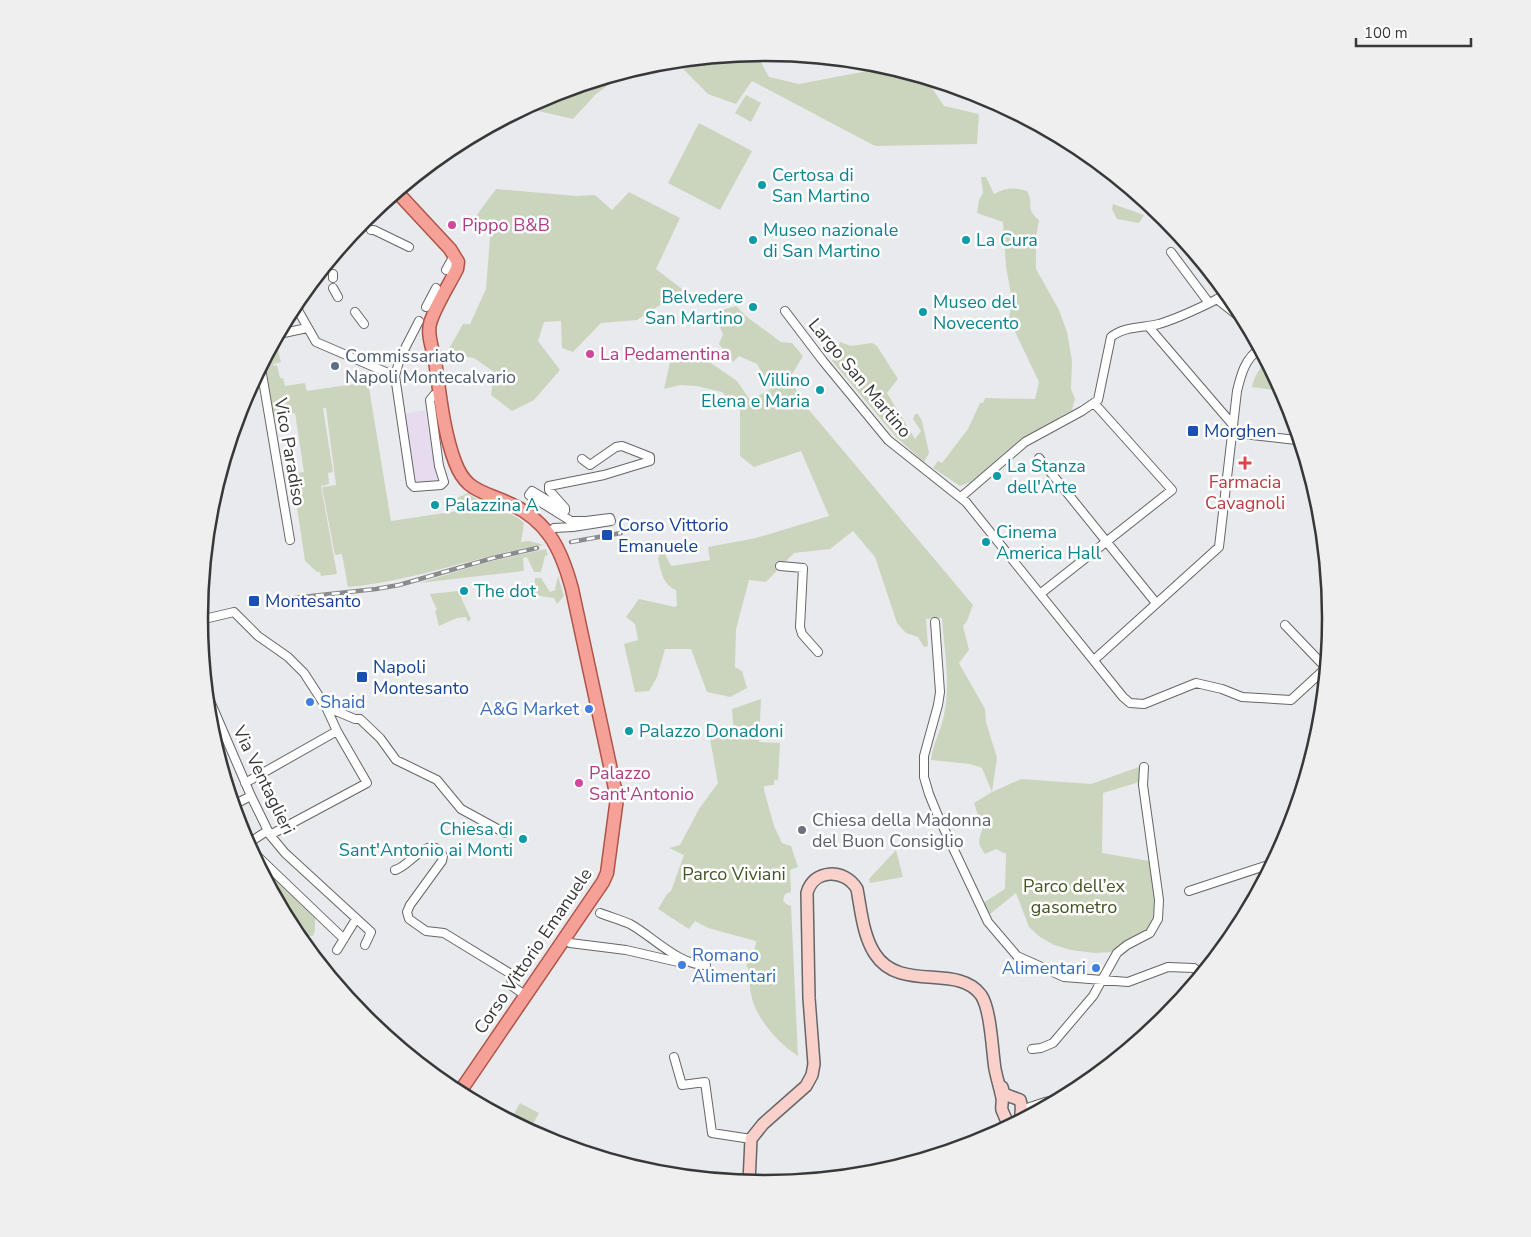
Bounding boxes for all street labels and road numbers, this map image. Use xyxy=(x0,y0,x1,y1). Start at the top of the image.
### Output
street label: Largo San Martino xyxy=(803,313,917,443)
street label: Vico Paradiso xyxy=(269,395,311,508)
street label: Via Ventaglieri xyxy=(227,721,301,838)
street label: Corso Vittorio Emanuele xyxy=(468,863,598,1039)

